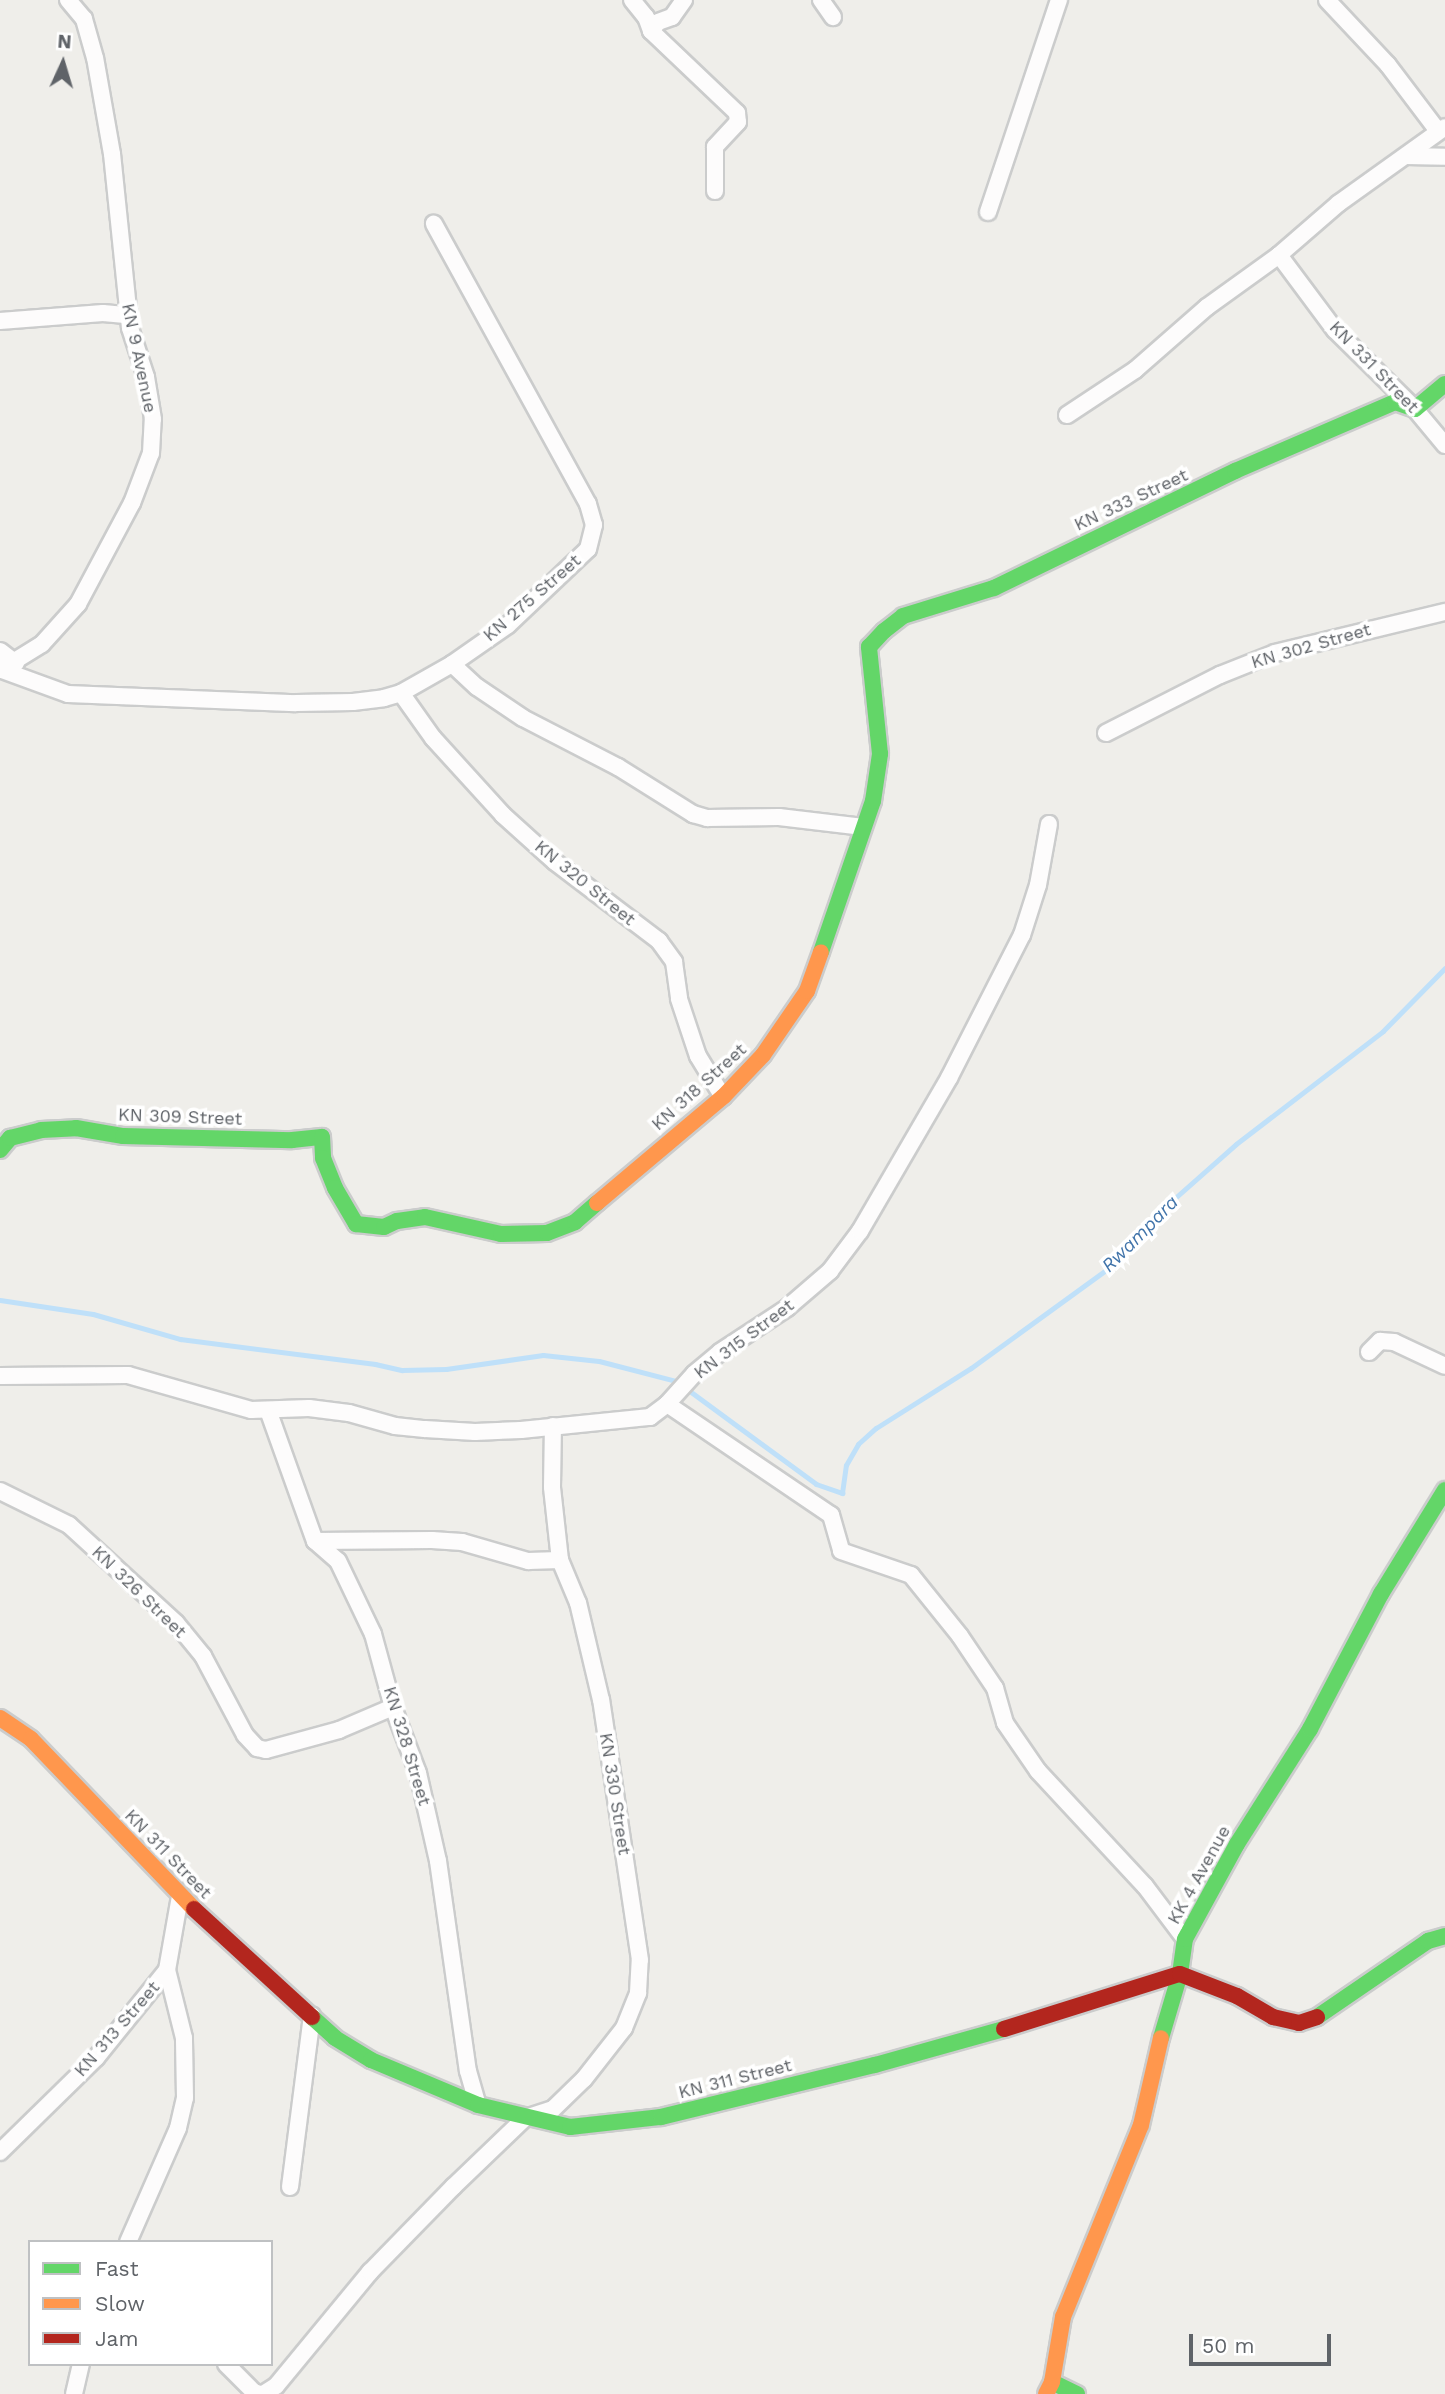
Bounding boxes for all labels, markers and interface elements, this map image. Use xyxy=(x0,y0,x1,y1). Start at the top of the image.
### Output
north arrow xyxy=(28,28,98,98)
text: N xyxy=(57,30,72,54)
street label: KN 9 Avenue xyxy=(117,301,161,415)
street label: KN 331 Street xyxy=(1325,317,1423,417)
street label: KN 333 Street xyxy=(1071,464,1191,536)
street label: KN 275 Street xyxy=(479,550,585,646)
street label: KN 302 Street xyxy=(1249,619,1373,673)
street label: KN 320 Street xyxy=(530,836,640,930)
street label: KN 318 Street xyxy=(647,1039,751,1135)
street label: KN 309 Street xyxy=(118,1104,242,1130)
water label: Rwampara xyxy=(1097,1191,1183,1277)
street label: KN 315 Street xyxy=(690,1294,798,1384)
street label: KN 326 Street xyxy=(87,1541,191,1643)
street label: KN 328 Street xyxy=(379,1684,435,1808)
street label: KN 330 Street xyxy=(595,1731,635,1857)
street label: KN 311 Street xyxy=(120,1805,216,1903)
street label: KK 4 Avenue xyxy=(1163,1821,1235,1929)
street label: KN 313 Street xyxy=(70,1977,164,2081)
street label: KN 311 Street xyxy=(676,2054,794,2104)
legend xyxy=(28,2240,273,2366)
text: Fast xyxy=(95,2256,139,2281)
text: Slow xyxy=(95,2291,145,2316)
scale bar xyxy=(1193,2320,1335,2364)
text: Jam xyxy=(95,2326,138,2351)
text: 50 m xyxy=(1202,2333,1254,2358)

